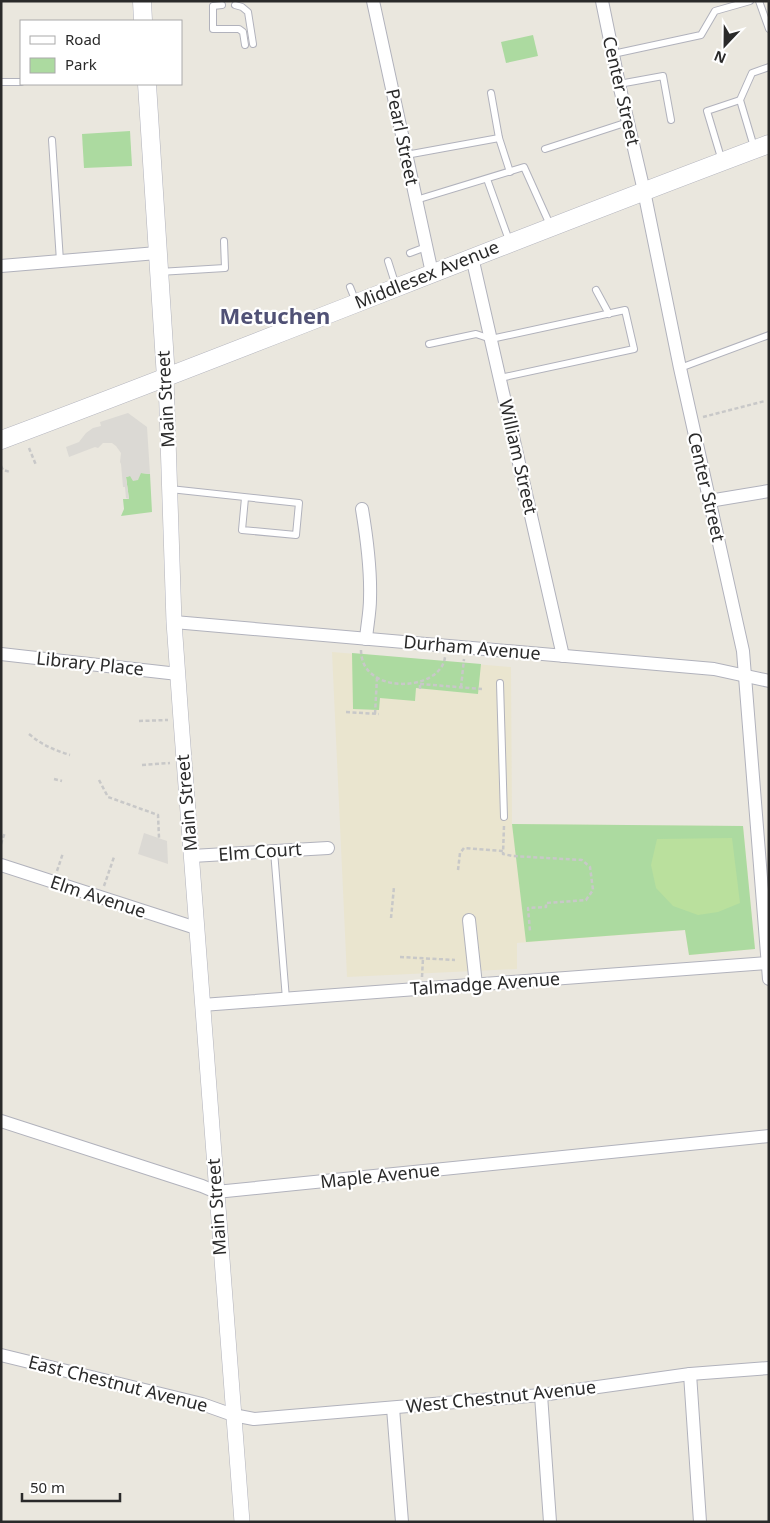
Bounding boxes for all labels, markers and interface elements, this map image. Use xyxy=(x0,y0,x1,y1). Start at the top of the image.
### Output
legend xyxy=(20,20,182,85)
north arrow xyxy=(700,20,750,70)
text: Road xyxy=(65,29,101,49)
street label: Center Street xyxy=(598,34,646,148)
text: N xyxy=(711,47,729,68)
text: Park xyxy=(65,54,97,74)
street label: Pearl Street xyxy=(381,86,425,188)
street label: Middlesex Avenue xyxy=(351,234,502,314)
district label: Metuchen xyxy=(220,300,330,330)
street label: Main Street xyxy=(150,349,180,448)
street label: William Street xyxy=(494,397,544,517)
street label: Center Street xyxy=(683,430,731,544)
street label: Durham Avenue xyxy=(402,629,542,665)
street label: Library Place xyxy=(35,645,145,681)
street label: Main Street xyxy=(170,753,202,853)
street label: Elm Court xyxy=(217,836,303,866)
street label: Elm Avenue xyxy=(47,869,149,923)
street label: Talmadge Avenue xyxy=(409,966,561,1000)
street label: Main Street xyxy=(201,1157,231,1256)
street label: Maple Avenue xyxy=(319,1157,441,1193)
street label: East Chestnut Avenue xyxy=(26,1349,211,1417)
street label: West Chestnut Avenue xyxy=(405,1374,597,1418)
scale bar xyxy=(22,1470,120,1502)
text: 50 m xyxy=(30,1477,65,1497)

